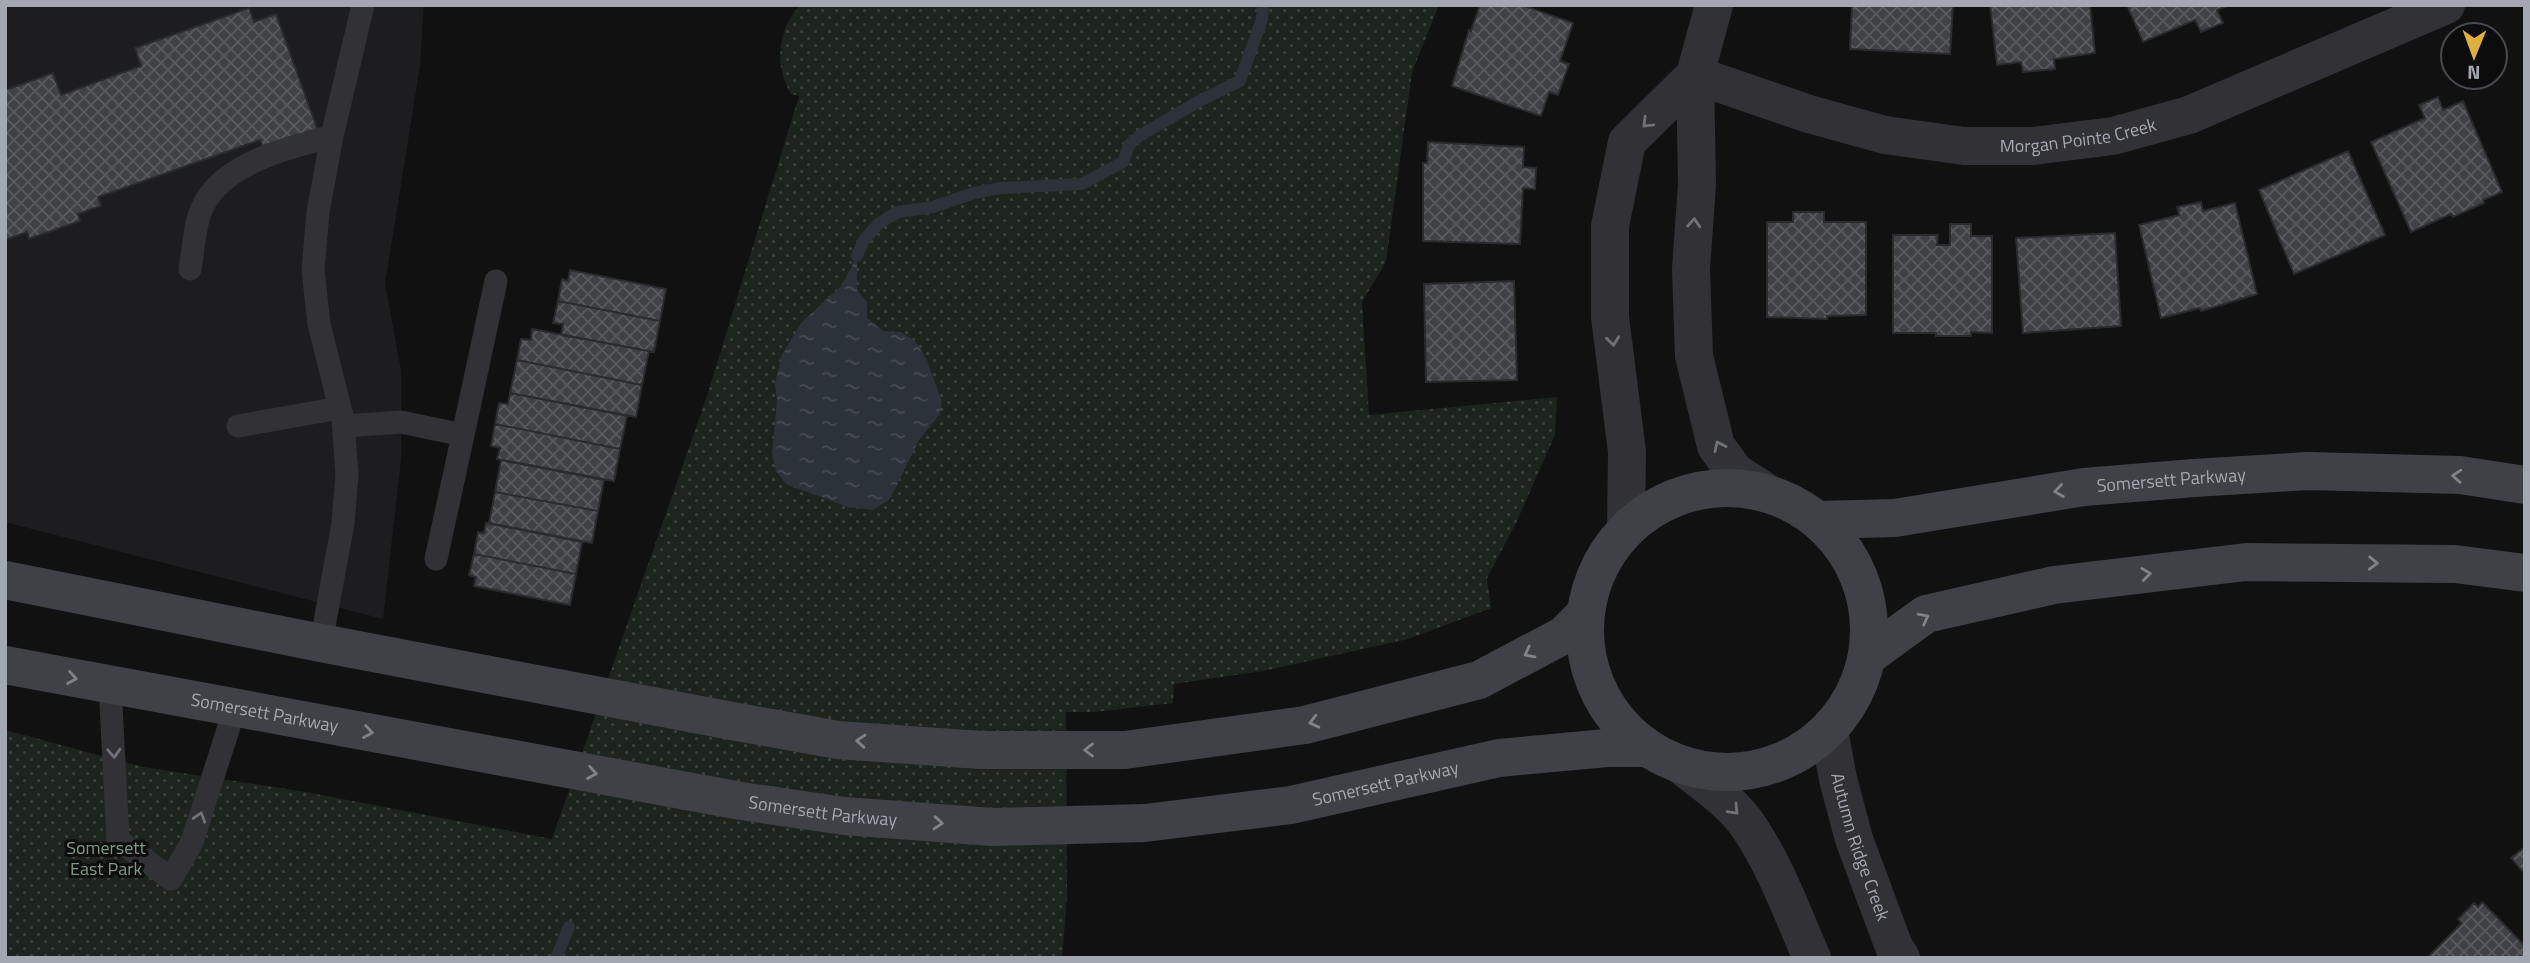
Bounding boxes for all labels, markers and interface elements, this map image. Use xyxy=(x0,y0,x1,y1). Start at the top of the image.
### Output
north arrow xyxy=(2439,21,2509,91)
text: N xyxy=(2467,59,2481,88)
street label: Morgan Pointe Creek xyxy=(2000,111,2160,159)
one-way arrow xyxy=(1642,115,1655,128)
one-way arrow xyxy=(1686,217,1701,228)
one-way arrow xyxy=(1606,335,1621,347)
one-way arrow xyxy=(1713,441,1727,453)
street label: Somersett Parkway xyxy=(2096,461,2247,499)
one-way arrow xyxy=(2451,469,2462,484)
one-way arrow xyxy=(2053,483,2065,498)
one-way arrow xyxy=(2368,555,2379,571)
one-way arrow xyxy=(2141,567,2152,582)
one-way arrow xyxy=(1917,612,1930,626)
one-way arrow xyxy=(1524,644,1536,658)
one-way arrow xyxy=(66,670,78,685)
street label: Somersett Parkway xyxy=(189,686,341,739)
one-way arrow xyxy=(1308,714,1320,728)
one-way arrow xyxy=(362,724,374,739)
one-way arrow xyxy=(856,734,867,749)
one-way arrow xyxy=(1083,742,1093,758)
one-way arrow xyxy=(106,748,121,759)
street label: Somersett Parkway xyxy=(1310,753,1462,813)
one-way arrow xyxy=(586,765,598,780)
street label: Autumn Ridge Creek xyxy=(1824,771,1897,925)
street label: Somersett Parkway xyxy=(747,788,898,833)
one-way arrow xyxy=(1725,802,1738,815)
one-way arrow xyxy=(191,812,206,824)
one-way arrow xyxy=(933,815,944,830)
park label: Somersett East Park xyxy=(66,834,147,882)

